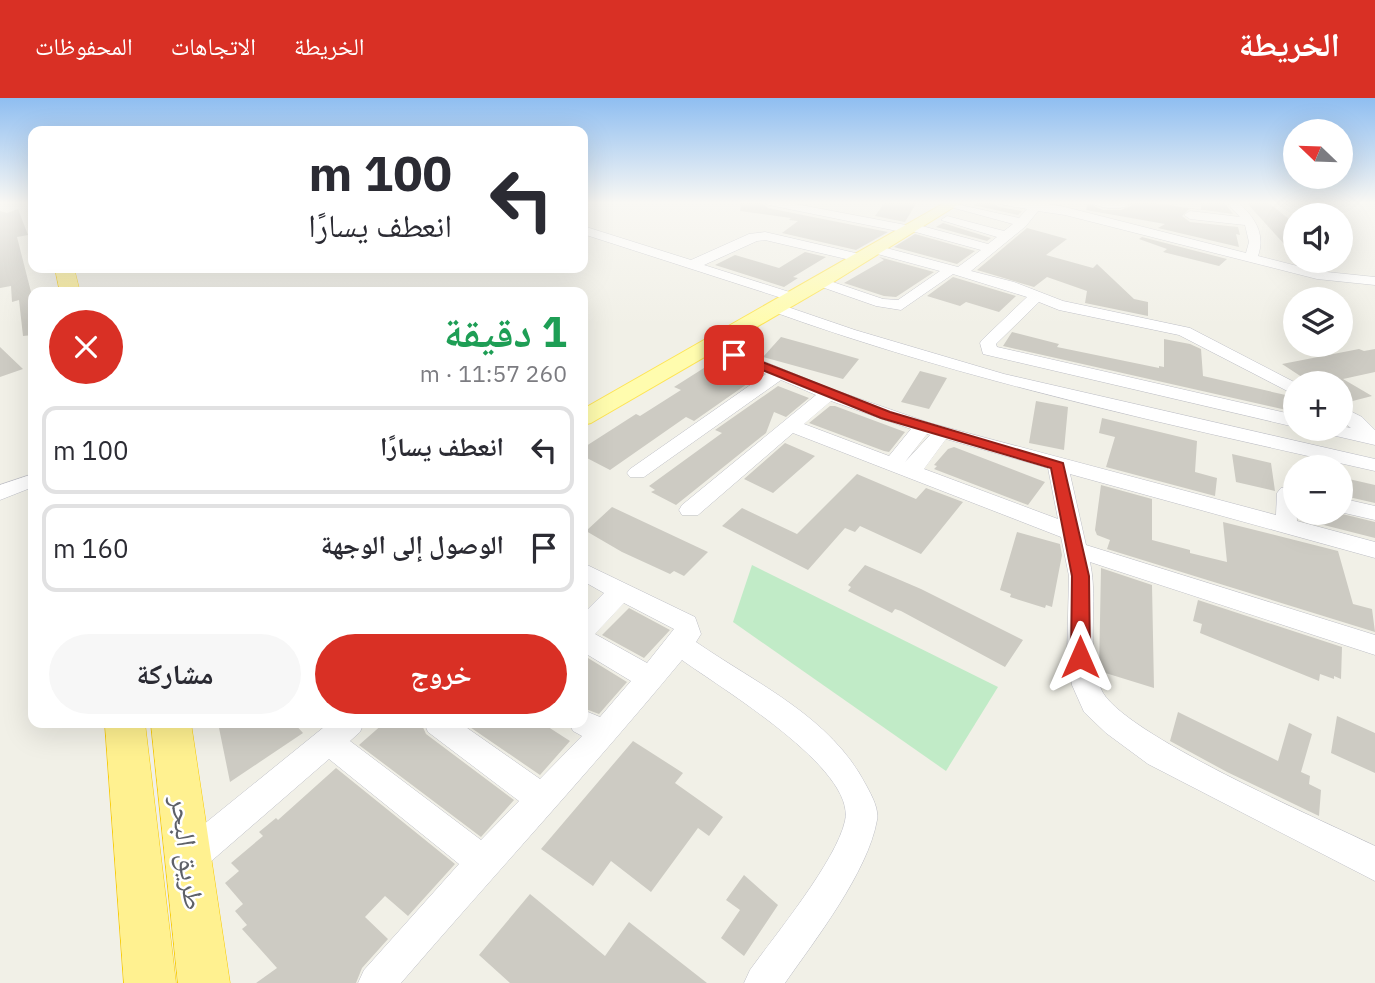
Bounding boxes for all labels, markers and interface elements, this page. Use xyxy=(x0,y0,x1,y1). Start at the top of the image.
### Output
text: الخريطة xyxy=(1239,22,1340,65)
text: المحفوظات xyxy=(35,30,133,62)
text: الاتجاهات xyxy=(171,30,256,62)
text: الخريطة xyxy=(294,30,365,62)
north arrow xyxy=(1283,119,1353,189)
map controls xyxy=(1283,119,1353,525)
text: 100 m xyxy=(308,141,452,204)
icon: left xyxy=(476,154,567,245)
button: sound xyxy=(1283,203,1353,273)
text: انعطف يسارًا xyxy=(308,204,452,246)
button: layers xyxy=(1283,287,1353,357)
text: 1 دقيقة xyxy=(444,304,567,359)
button: close xyxy=(49,310,123,384)
pin xyxy=(704,325,764,385)
icon: arrive xyxy=(715,336,753,374)
text: 260 m · 11:57 xyxy=(420,358,567,388)
button: + xyxy=(1283,371,1353,441)
text: انعطف يسارًا xyxy=(380,429,504,463)
icon: left xyxy=(525,431,563,469)
text: 100 m xyxy=(53,433,129,467)
button: − xyxy=(1283,455,1353,525)
text: الوصول إلى الوجهة xyxy=(321,527,504,561)
icon: arrive xyxy=(525,529,563,567)
text: 160 m xyxy=(53,531,129,565)
position arrow xyxy=(1043,620,1117,694)
button: مشاركة xyxy=(49,634,301,714)
button: خروج xyxy=(315,634,567,714)
street label: طريق البحر xyxy=(163,793,214,912)

